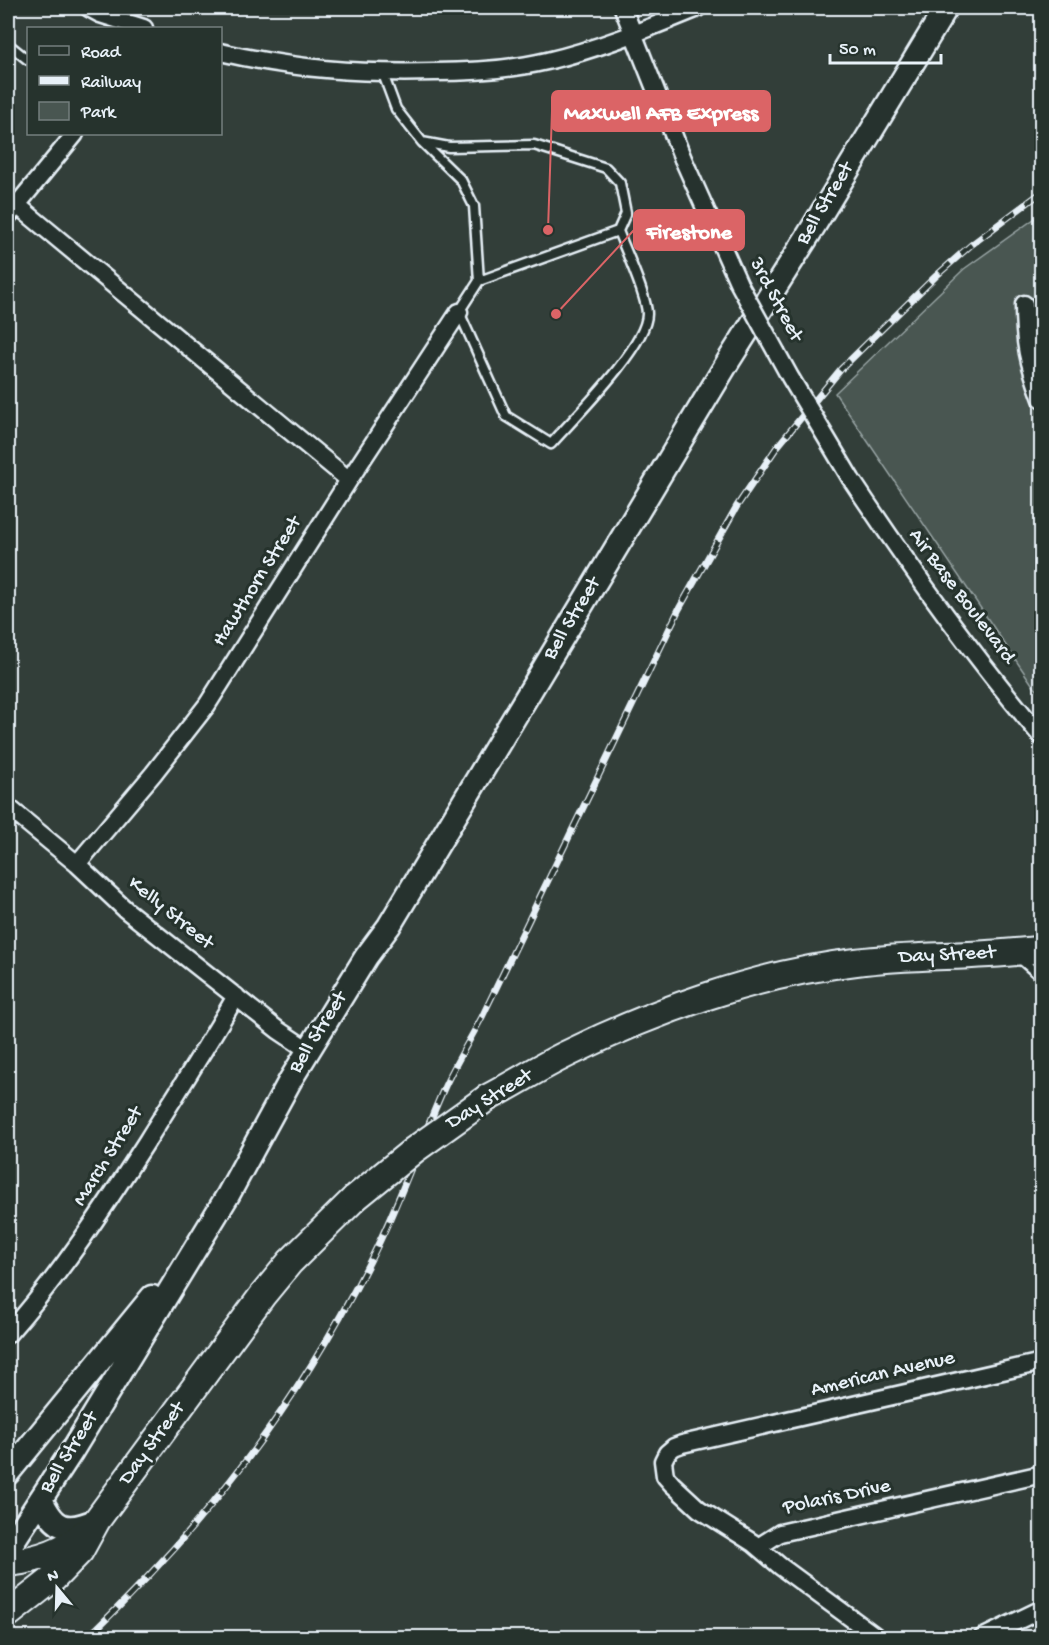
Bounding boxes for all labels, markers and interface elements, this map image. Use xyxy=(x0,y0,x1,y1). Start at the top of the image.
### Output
legend xyxy=(27,27,222,135)
scale bar xyxy=(830,27,941,65)
text: 50 m xyxy=(839,40,876,61)
text: Road xyxy=(81,43,122,64)
text: Railway xyxy=(81,73,141,94)
callout: Maxwell AFB Express xyxy=(552,91,770,131)
text: Maxwell AFB Express xyxy=(564,102,760,128)
text: Park xyxy=(80,103,117,124)
street label: Bell Street xyxy=(791,156,862,251)
callout: Firestone xyxy=(634,210,744,250)
text: Firestone xyxy=(645,221,732,247)
street label: 3rd Street xyxy=(742,253,809,348)
street label: Hawthorn Street xyxy=(208,510,309,652)
street label: Air Base Boulevard xyxy=(902,524,1021,671)
street label: Bell Street xyxy=(538,571,609,666)
street label: Kelly Street xyxy=(122,872,220,958)
street label: Day Street xyxy=(896,941,998,971)
street label: Bell Street xyxy=(284,985,355,1079)
street label: Day Street xyxy=(441,1063,540,1137)
street label: March Street xyxy=(68,1100,151,1212)
street label: American Avenue xyxy=(809,1346,959,1404)
street label: Day Street xyxy=(113,1396,193,1492)
street label: Bell Street xyxy=(35,1405,106,1499)
street label: Polaris Drive xyxy=(780,1474,894,1522)
north arrow xyxy=(27,1558,87,1618)
text: N xyxy=(45,1566,62,1588)

